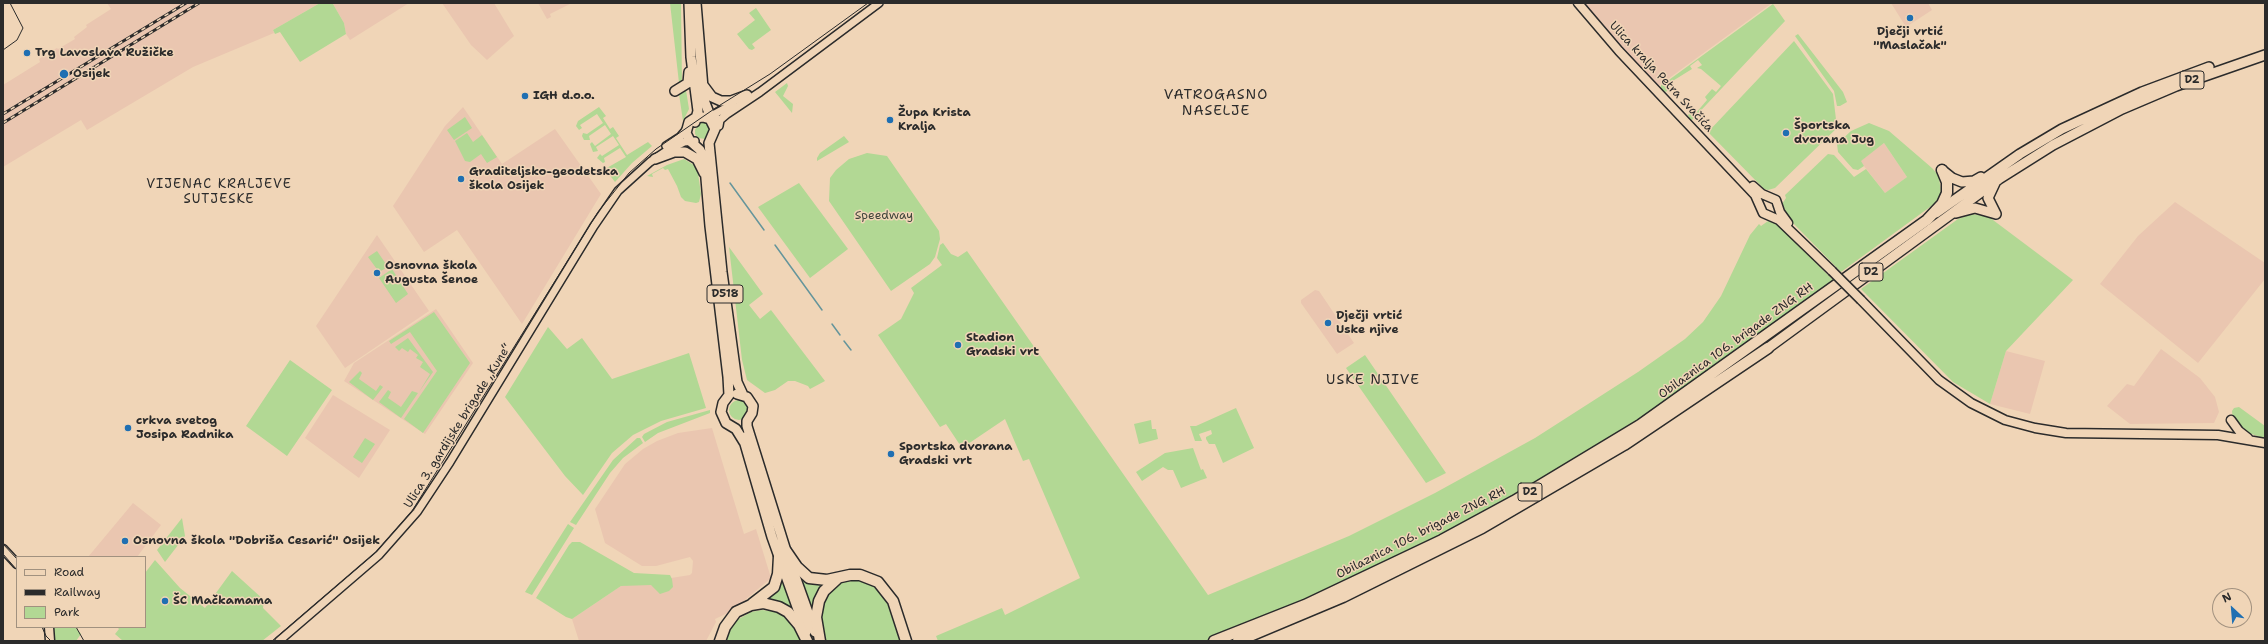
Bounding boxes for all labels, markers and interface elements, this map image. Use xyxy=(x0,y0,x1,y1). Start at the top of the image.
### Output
marker: Dječji vrtić "Maslačak" xyxy=(1905,13,1915,23)
street label: Ulica kralja Petra Svačića xyxy=(1606,19,1716,135)
place label: Dječji vrtić "Maslačak" xyxy=(1873,25,1947,53)
place label: Trg Lavoslava Ružičke xyxy=(35,46,174,60)
marker: Trg Lavoslava Ružičke xyxy=(22,48,32,58)
place label: Osijek xyxy=(73,67,110,81)
marker: Osijek xyxy=(58,68,70,80)
road number: D2 xyxy=(2180,71,2204,89)
district label: VATROGASNO NASELJE xyxy=(1164,87,1268,120)
place label: IGH d.o.o. xyxy=(533,89,595,103)
marker: IGH d.o.o. xyxy=(520,91,530,101)
place label: Župa Krista Kralja xyxy=(898,106,971,134)
marker: Župa Krista Kralja xyxy=(885,115,895,125)
place label: Športska dvorana Jug xyxy=(1794,119,1874,147)
marker: Športska dvorana Jug xyxy=(1781,128,1791,138)
place label: Graditeljsko-geodetska škola Osijek xyxy=(469,165,618,193)
marker: Graditeljsko-geodetska škola Osijek xyxy=(456,174,466,184)
district label: VIJENAC KRALJEVE SUTJESKE xyxy=(146,177,292,208)
park label: Speedway xyxy=(855,209,913,223)
place label: Osnovna škola Augusta Šenoe xyxy=(385,259,478,287)
road number: D2 xyxy=(1859,263,1883,281)
marker: Osnovna škola Augusta Šenoe xyxy=(372,268,382,278)
street label: Obilaznica 106. brigade ZNG RH xyxy=(1656,280,1816,402)
road number: D518 xyxy=(707,285,743,303)
place label: Dječji vrtić Uske njive xyxy=(1336,309,1402,337)
marker: Dječji vrtić Uske njive xyxy=(1323,318,1333,328)
place label: Stadion Gradski vrt xyxy=(966,331,1039,359)
marker: Stadion Gradski vrt xyxy=(953,340,963,350)
street label: Ulica 3. gardijske brigade „Kune“ xyxy=(401,341,515,511)
district label: USKE NJIVE xyxy=(1326,372,1420,388)
place label: crkva svetog Josipa Radnika xyxy=(136,414,233,442)
marker: crkva svetog Josipa Radnika xyxy=(123,423,133,433)
place label: Sportska dvorana Gradski vrt xyxy=(899,440,1013,468)
marker: Sportska dvorana Gradski vrt xyxy=(886,449,896,459)
road number: D2 xyxy=(1518,483,1542,501)
street label: Obilaznica 106. brigade ZNG RH xyxy=(1334,484,1508,582)
place label: Osnovna škola "Dobriša Cesarić" Osijek xyxy=(133,534,380,548)
marker: Osnovna škola "Dobriša Cesarić" Osijek xyxy=(120,536,130,546)
legend xyxy=(16,556,146,628)
text: Road xyxy=(54,564,84,580)
text: Railway xyxy=(54,584,101,600)
north arrow xyxy=(2212,588,2252,628)
text: N xyxy=(2220,589,2234,606)
place label: ŠC Mačkamama xyxy=(173,594,272,608)
marker: ŠC Mačkamama xyxy=(160,596,170,606)
text: Park xyxy=(54,604,80,620)

